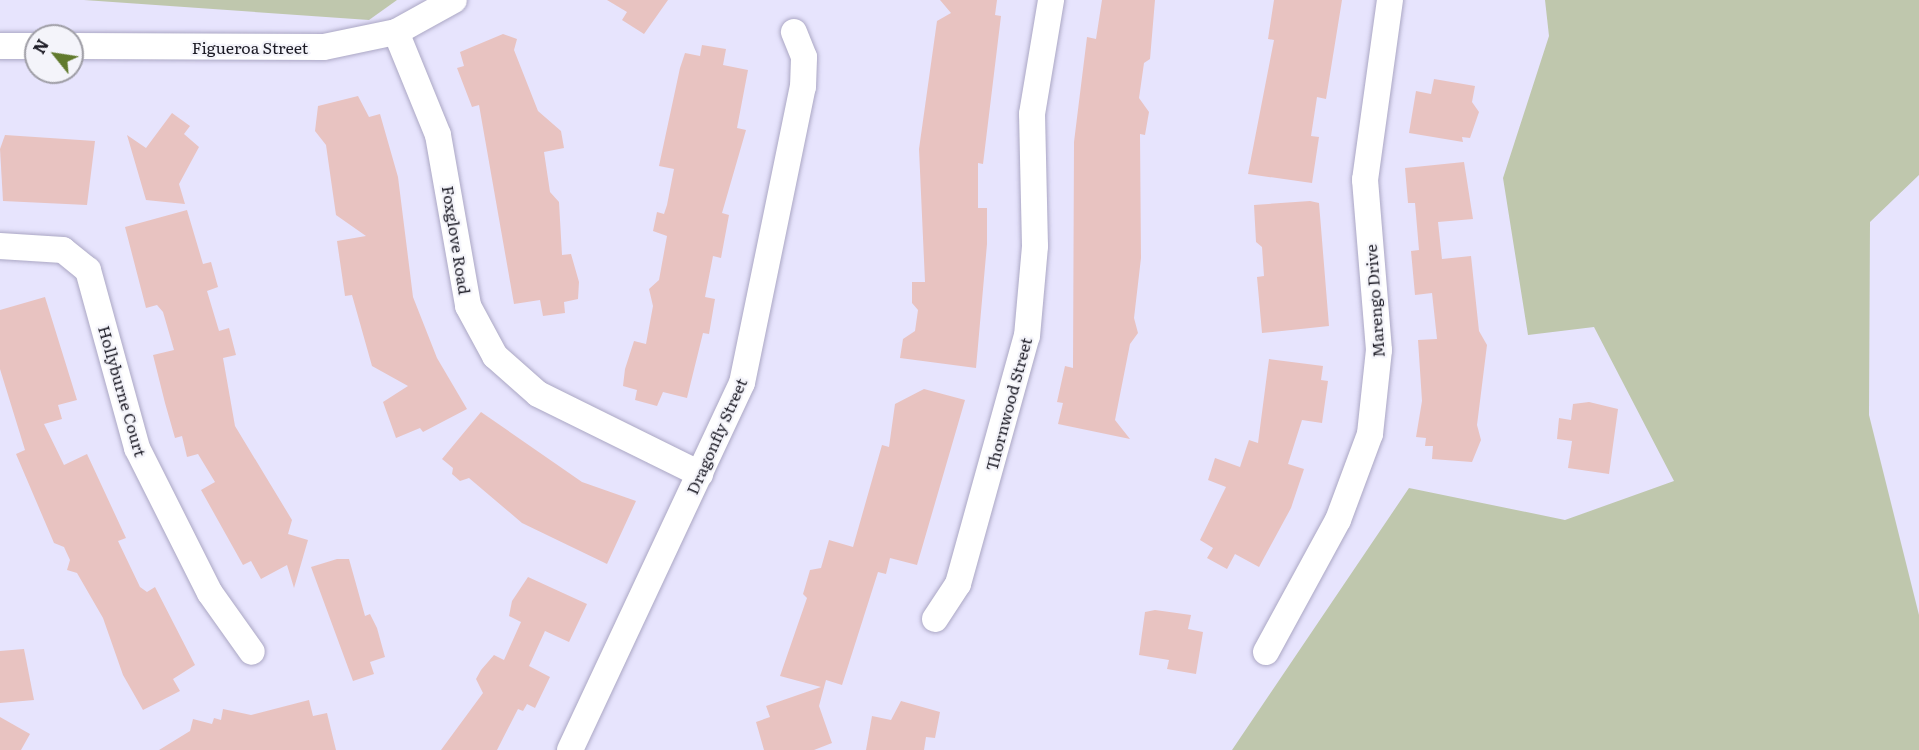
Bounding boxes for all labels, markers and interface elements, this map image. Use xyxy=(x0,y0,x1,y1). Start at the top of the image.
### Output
north arrow xyxy=(24,24,84,84)
text: N xyxy=(26,34,54,58)
street label: Figueroa Street xyxy=(192,37,308,57)
street label: Foxglove Road xyxy=(439,184,475,296)
street label: Marengo Drive xyxy=(1360,244,1388,358)
street label: Hollyburne Court xyxy=(95,323,151,459)
street label: Thornwood Street xyxy=(981,335,1035,473)
street label: Dragonfly Street xyxy=(682,375,750,497)

